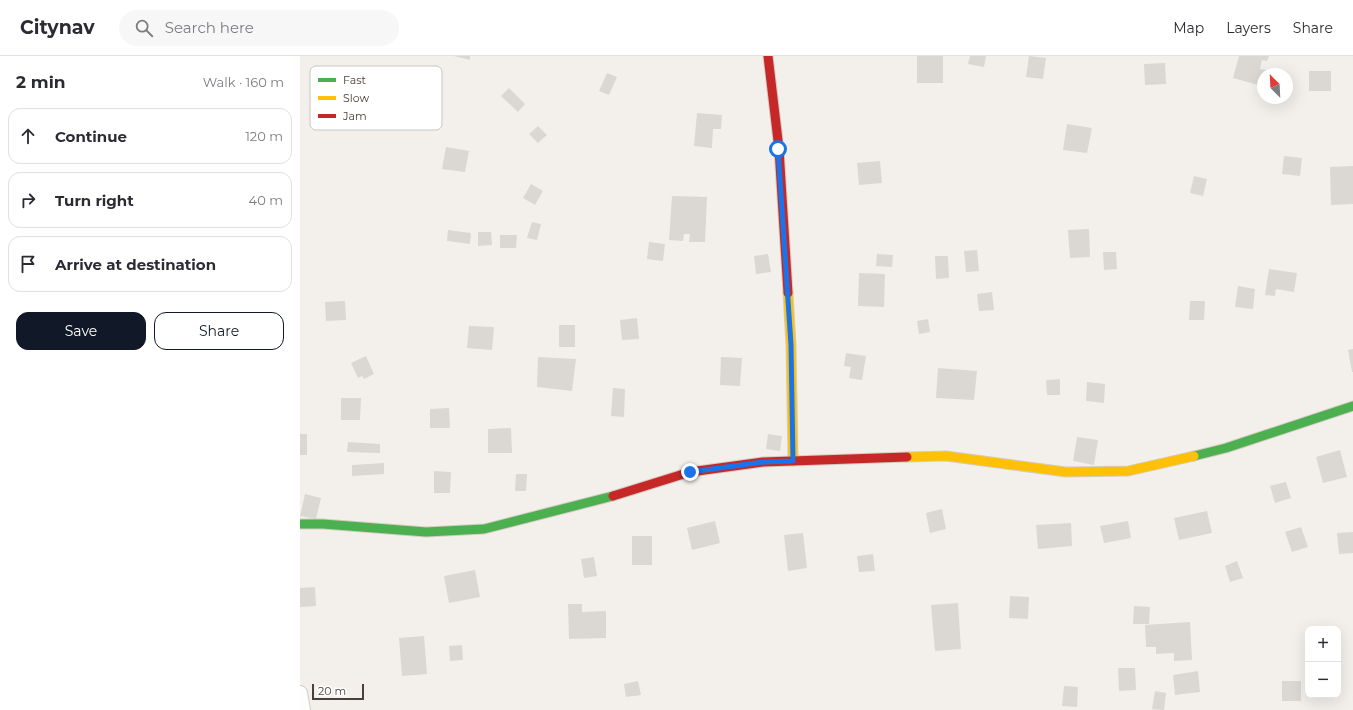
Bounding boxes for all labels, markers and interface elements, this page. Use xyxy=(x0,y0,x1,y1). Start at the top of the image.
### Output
search box xyxy=(119,10,399,46)
text: Citynav xyxy=(20,16,95,39)
icon: search xyxy=(133,17,155,39)
text: Search here xyxy=(165,18,254,37)
text: Map xyxy=(1173,19,1204,37)
text: Layers xyxy=(1226,19,1271,37)
text: Share xyxy=(1293,19,1333,37)
legend xyxy=(310,66,442,130)
north arrow xyxy=(1257,68,1293,104)
text: 2 min xyxy=(16,72,66,92)
text: Fast xyxy=(343,73,367,87)
text: Walk · 160 m xyxy=(203,74,284,90)
text: Slow xyxy=(343,91,369,105)
text: Jam xyxy=(342,109,367,123)
icon: ahead xyxy=(17,125,39,147)
text: Continue xyxy=(55,127,127,146)
text: 120 m xyxy=(245,128,283,144)
route start xyxy=(769,140,787,158)
icon: right xyxy=(17,189,39,211)
text: Turn right xyxy=(55,191,134,210)
text: 40 m xyxy=(249,192,283,208)
icon: arrive xyxy=(17,253,39,275)
text: Arrive at destination xyxy=(55,255,216,274)
button: Save xyxy=(16,312,146,350)
button: Share xyxy=(154,312,284,350)
route end xyxy=(681,463,699,481)
map controls xyxy=(1305,626,1341,698)
button: + xyxy=(1305,626,1341,662)
button: − xyxy=(1305,662,1341,698)
scale bar xyxy=(312,682,364,701)
text: 20 m xyxy=(318,684,346,698)

